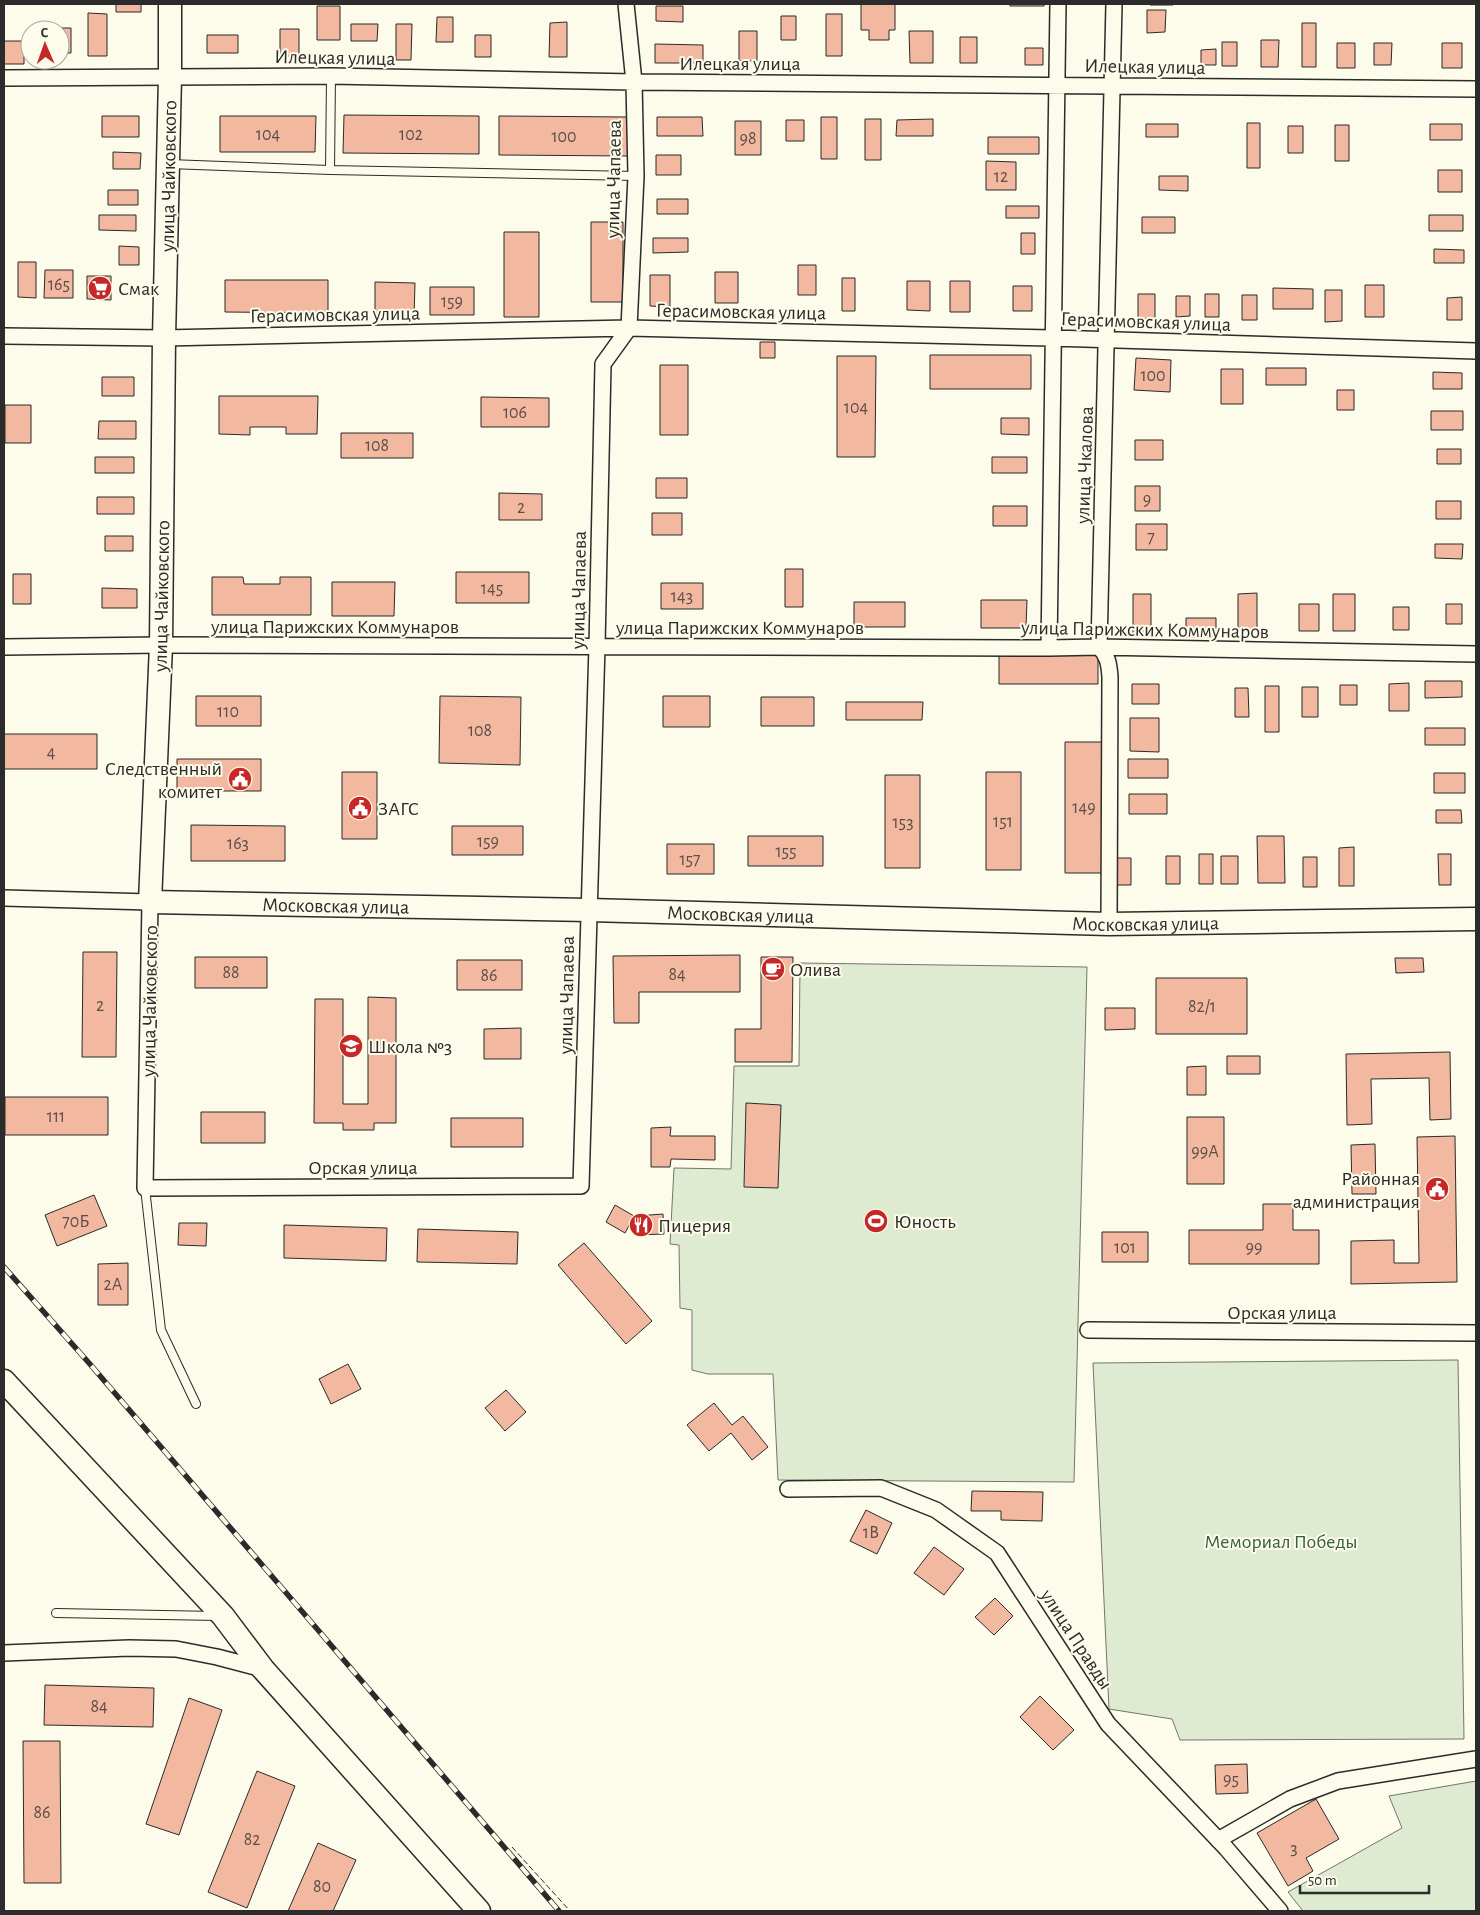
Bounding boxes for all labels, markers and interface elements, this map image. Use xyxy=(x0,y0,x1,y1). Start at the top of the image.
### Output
north arrow xyxy=(20,20,70,70)
text: С xyxy=(40,26,49,40)
street label: Илецкая улица xyxy=(274,47,396,69)
street label: Илецкая улица xyxy=(679,54,801,74)
street label: Илецкая улица xyxy=(1084,56,1206,78)
street label: улица Чайковского xyxy=(158,100,180,253)
street label: улица Чапаева xyxy=(603,120,625,239)
house number: 104 xyxy=(256,126,281,144)
house number: 102 xyxy=(399,126,423,144)
house number: 100 xyxy=(551,128,577,146)
house number: 98 xyxy=(740,130,757,148)
house number: 12 xyxy=(994,168,1008,186)
supermarket icon: Смак xyxy=(87,275,113,301)
house number: 165 xyxy=(48,276,70,294)
place label: Смак xyxy=(118,279,159,299)
house number: 159 xyxy=(441,293,463,311)
street label: Герасимовская улица xyxy=(656,301,826,323)
street label: Герасимовская улица xyxy=(250,304,420,326)
street label: Герасимовская улица xyxy=(1060,309,1231,335)
house number: 100 xyxy=(1140,367,1166,385)
house number: 104 xyxy=(844,399,869,417)
house number: 106 xyxy=(503,404,527,422)
street label: улица Чкалова xyxy=(1073,406,1097,525)
house number: 108 xyxy=(365,437,389,455)
house number: 9 xyxy=(1143,491,1151,509)
house number: 2 xyxy=(517,499,525,517)
street label: улица Чайковского xyxy=(151,520,173,673)
house number: 7 xyxy=(1147,529,1155,547)
street label: улица Чапаева xyxy=(568,531,590,650)
house number: 145 xyxy=(481,580,503,598)
house number: 143 xyxy=(671,588,693,606)
street label: улица Парижских Коммунаров xyxy=(210,617,459,637)
street label: улица Парижских Коммунаров xyxy=(615,618,864,638)
street label: улица Парижских Коммунаров xyxy=(1020,618,1269,642)
house number: 110 xyxy=(217,703,239,721)
house number: 108 xyxy=(468,722,492,740)
house number: 4 xyxy=(47,744,56,762)
place label: Следственный комитет xyxy=(105,759,223,802)
public building icon: Следственный комитет xyxy=(227,766,253,792)
public building icon: ЗАГС xyxy=(347,795,373,821)
place label: ЗАГС xyxy=(378,799,419,819)
house number: 149 xyxy=(1072,799,1096,817)
house number: 151 xyxy=(993,813,1013,831)
house number: 153 xyxy=(892,814,914,832)
house number: 159 xyxy=(477,833,499,851)
house number: 163 xyxy=(227,835,249,853)
house number: 155 xyxy=(775,843,797,861)
house number: 157 xyxy=(679,851,701,869)
street label: Московская улица xyxy=(262,895,409,918)
street label: Московская улица xyxy=(667,903,814,927)
street label: Московская улица xyxy=(1072,914,1219,935)
street label: улица Чайковского xyxy=(139,925,161,1078)
street label: улица Чапаева xyxy=(556,936,578,1055)
cafe icon: Олива xyxy=(760,956,786,982)
place label: Олива xyxy=(790,960,841,980)
house number: 88 xyxy=(222,964,240,982)
house number: 84 xyxy=(668,966,686,984)
house number: 86 xyxy=(481,967,498,985)
house number: 2 xyxy=(96,997,104,1015)
house number: 82/1 xyxy=(1188,998,1216,1016)
school or university icon: Школа №3 xyxy=(338,1033,364,1059)
place label: Школа №3 xyxy=(368,1037,452,1057)
house number: 111 xyxy=(47,1108,65,1126)
house number: 99А xyxy=(1191,1143,1219,1161)
street label: Орская улица xyxy=(308,1158,418,1178)
place label: Районная администрация xyxy=(1293,1169,1420,1212)
public building icon: Районная администрация xyxy=(1424,1176,1450,1202)
sports icon: Юность xyxy=(863,1208,889,1234)
restaurant icon: Пицерия xyxy=(628,1212,654,1238)
place label: Юность xyxy=(894,1212,956,1232)
house number: 70Б xyxy=(62,1213,90,1231)
place label: Пицерия xyxy=(658,1216,731,1236)
house number: 101 xyxy=(1114,1239,1136,1257)
house number: 99 xyxy=(1246,1239,1262,1257)
house number: 2А xyxy=(104,1276,123,1294)
street label: Орская улица xyxy=(1227,1303,1337,1323)
house number: 1В xyxy=(863,1524,879,1542)
park label: Мемориал Победы xyxy=(1204,1532,1358,1552)
street label: улица Правды xyxy=(1036,1585,1116,1693)
house number: 84 xyxy=(90,1698,108,1716)
house number: 95 xyxy=(1223,1771,1239,1789)
house number: 86 xyxy=(34,1804,51,1822)
house number: 82 xyxy=(244,1831,260,1849)
house number: 3 xyxy=(1290,1840,1298,1858)
scale bar xyxy=(1300,1862,1429,1894)
text: 50 m xyxy=(1308,1873,1337,1888)
house number: 80 xyxy=(313,1878,331,1896)

